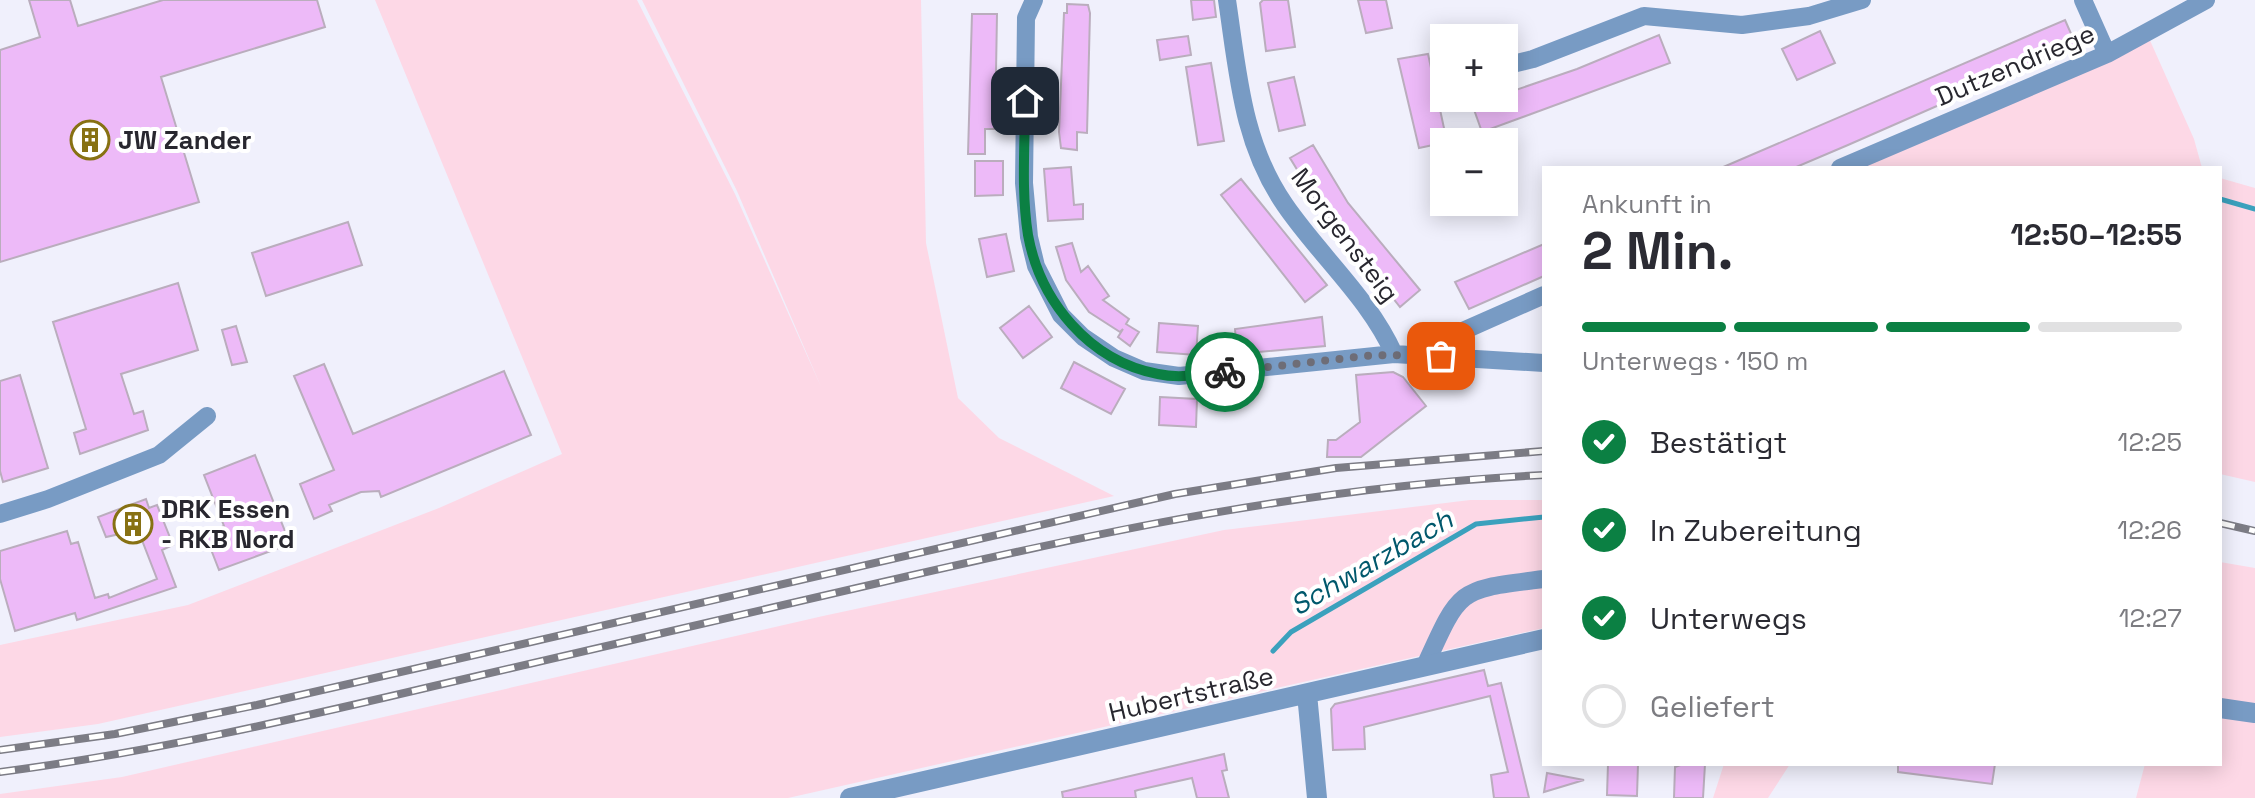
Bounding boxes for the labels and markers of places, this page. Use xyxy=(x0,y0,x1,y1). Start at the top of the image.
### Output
pin xyxy=(991,67,1059,135)
building icon: JW Zander xyxy=(69,119,111,161)
place label: JW Zander xyxy=(118,123,252,157)
pin xyxy=(1407,322,1475,390)
place label: DRK Essen - RKB Nord xyxy=(161,492,294,556)
building icon: DRK Essen - RKB Nord xyxy=(112,503,154,545)

